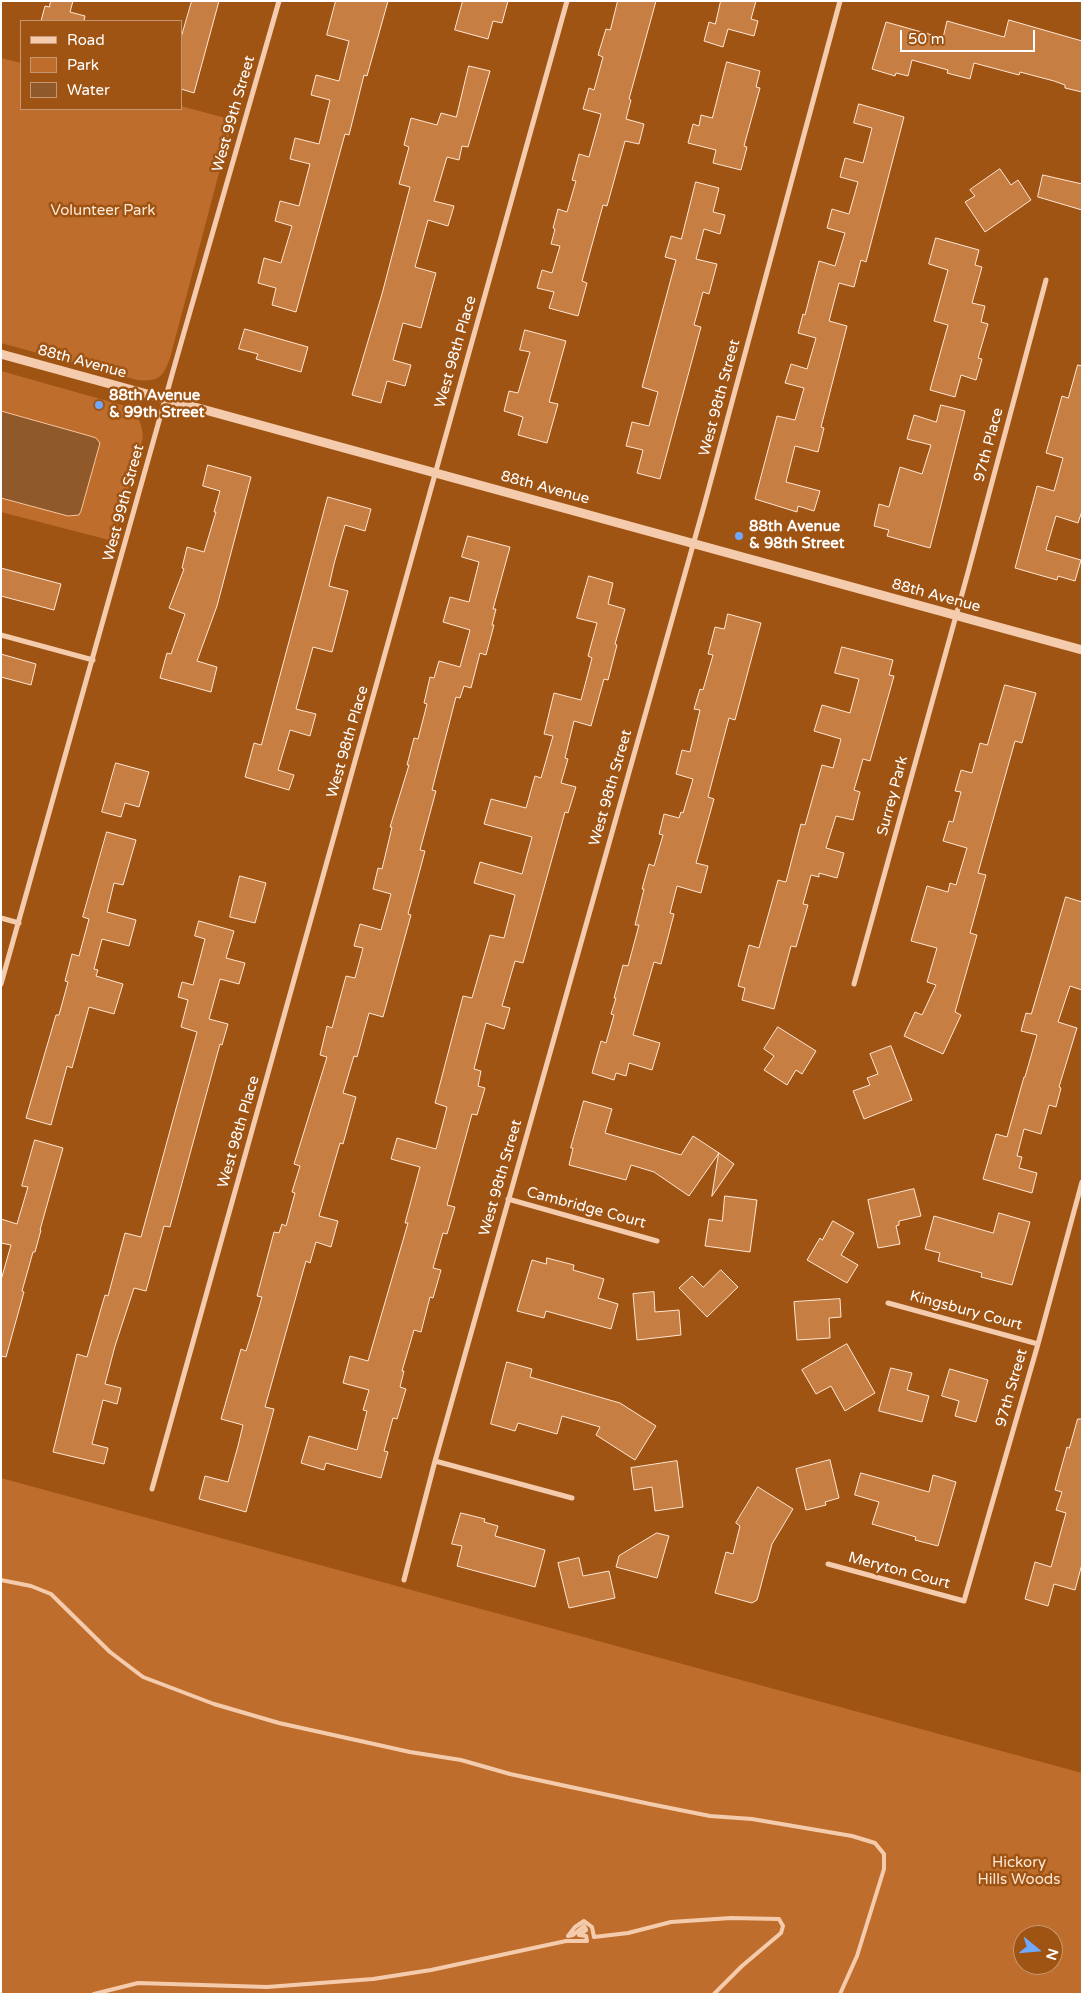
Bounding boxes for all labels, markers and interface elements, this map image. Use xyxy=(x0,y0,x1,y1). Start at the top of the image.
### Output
legend xyxy=(20,20,182,110)
scale bar xyxy=(903,20,1038,52)
text: 50 m xyxy=(908,30,945,48)
text: Road xyxy=(67,31,105,49)
street label: West 99th Street xyxy=(209,54,259,174)
text: Park xyxy=(67,56,99,74)
text: Water xyxy=(67,81,110,99)
park label: Volunteer Park xyxy=(51,202,155,220)
street label: West 98th Place xyxy=(431,294,481,410)
street label: West 98th Street xyxy=(696,338,744,458)
street label: 88th Avenue xyxy=(36,341,128,383)
place label: 88th Avenue & 99th Street xyxy=(109,387,204,422)
marker: 88th Avenue & 99th Street xyxy=(93,399,105,411)
street label: 97th Place xyxy=(970,406,1008,484)
street label: West 99th Street xyxy=(100,443,148,563)
street label: 88th Avenue xyxy=(499,467,591,509)
place label: 88th Avenue & 98th Street xyxy=(749,518,844,553)
marker: 88th Avenue & 98th Street xyxy=(733,530,745,542)
street label: 88th Avenue xyxy=(890,575,982,617)
street label: West 98th Place xyxy=(323,684,373,800)
street label: West 98th Street xyxy=(586,728,636,848)
street label: Surrey Park xyxy=(874,754,912,838)
street label: West 98th Place xyxy=(214,1074,264,1190)
street label: West 98th Street xyxy=(476,1118,526,1238)
street label: Cambridge Court xyxy=(524,1183,648,1233)
street label: Kingsbury Court xyxy=(908,1287,1024,1335)
street label: 97th Street xyxy=(992,1347,1032,1429)
street label: Meryton Court xyxy=(846,1549,952,1593)
park label: Hickory Hills Woods xyxy=(978,1854,1060,1889)
north arrow xyxy=(1013,1925,1063,1975)
text: N xyxy=(1042,1946,1062,1962)

